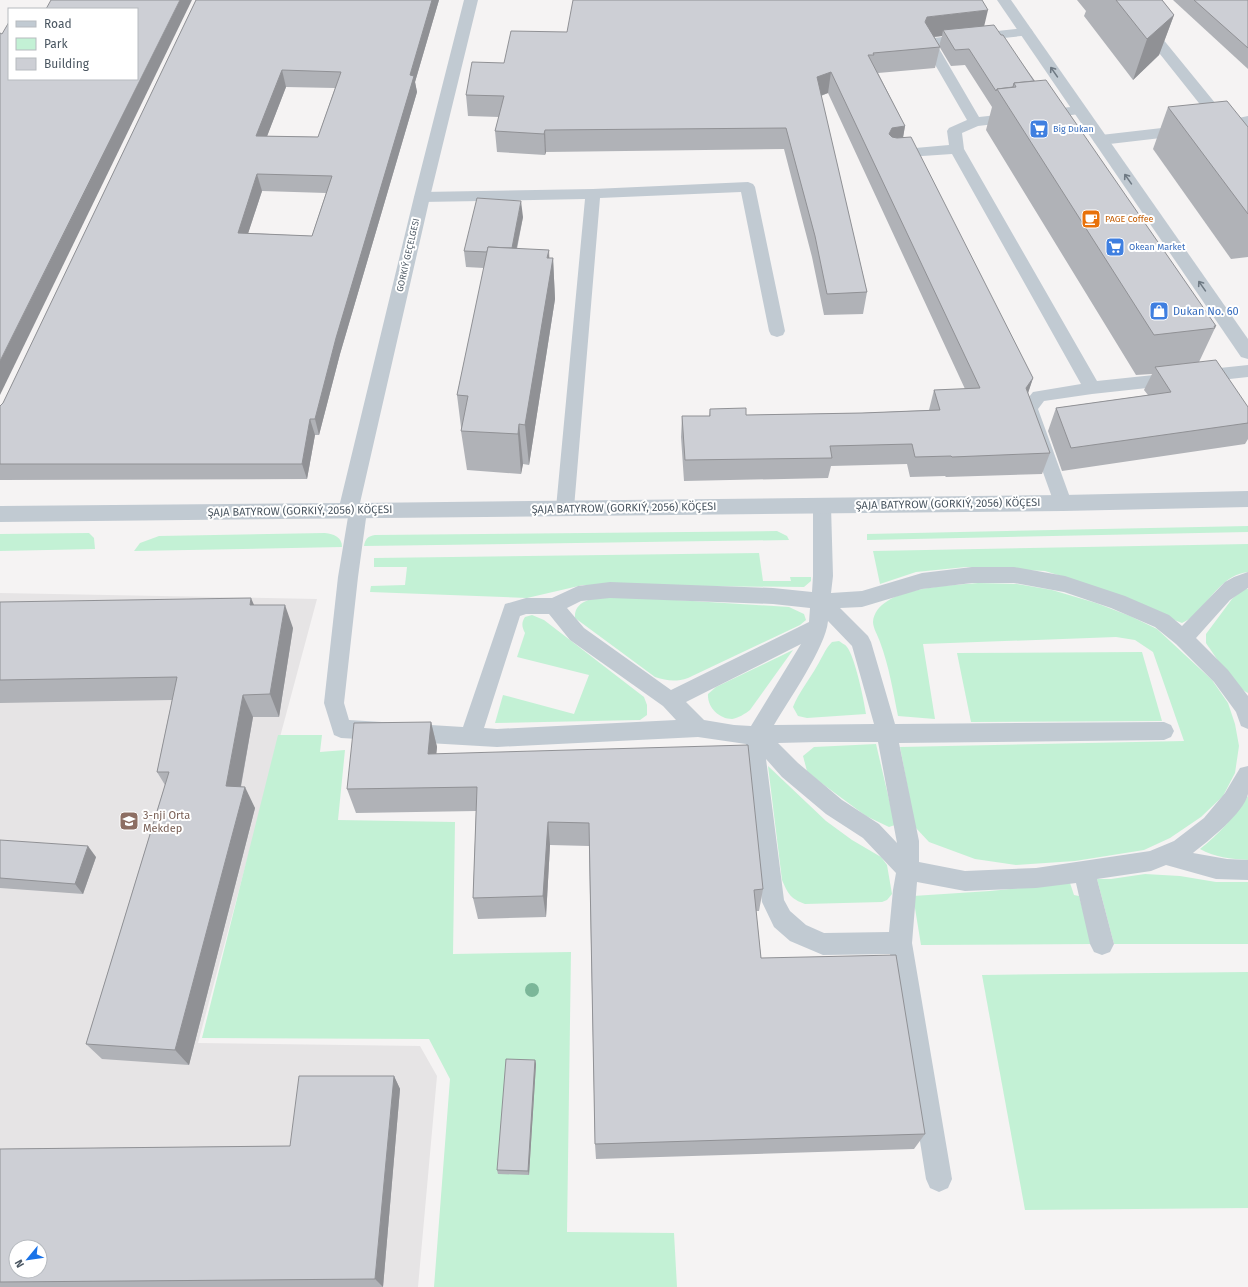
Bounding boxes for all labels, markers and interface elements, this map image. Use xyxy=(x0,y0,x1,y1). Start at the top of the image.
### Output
legend xyxy=(8,8,138,80)
text: Road xyxy=(44,17,72,31)
text: Park xyxy=(44,37,68,51)
text: Building xyxy=(44,57,90,71)
one-way arrow xyxy=(1050,67,1058,78)
supermarket icon: Big Dukan xyxy=(1028,118,1050,140)
place label: Big Dukan xyxy=(1053,124,1094,134)
one-way arrow xyxy=(1124,174,1132,185)
cafe icon: PAGE Coffee xyxy=(1080,208,1102,230)
place label: PAGE Coffee xyxy=(1105,214,1154,224)
street label: GORKIÝ GEÇELGESI xyxy=(394,217,422,293)
supermarket icon: Okean Market xyxy=(1104,236,1126,258)
place label: Okean Market xyxy=(1129,242,1186,252)
one-way arrow xyxy=(1198,281,1206,292)
shop icon: Dukan No. 60 xyxy=(1148,300,1170,322)
place label: Dukan No. 60 xyxy=(1173,305,1239,318)
street label: ŞAJA BATYROW (GORKIÝ, 2056) KÖÇESI xyxy=(855,495,1040,512)
street label: ŞAJA BATYROW (GORKIÝ, 2056) KÖÇESI xyxy=(531,499,716,516)
street label: ŞAJA BATYROW (GORKIÝ, 2056) KÖÇESI xyxy=(207,502,392,519)
place label: 3-nji Orta Mekdep xyxy=(143,809,190,835)
school or university icon: 3-nji Orta Mekdep xyxy=(118,810,140,832)
north arrow xyxy=(8,1239,48,1279)
text: N xyxy=(12,1257,27,1270)

